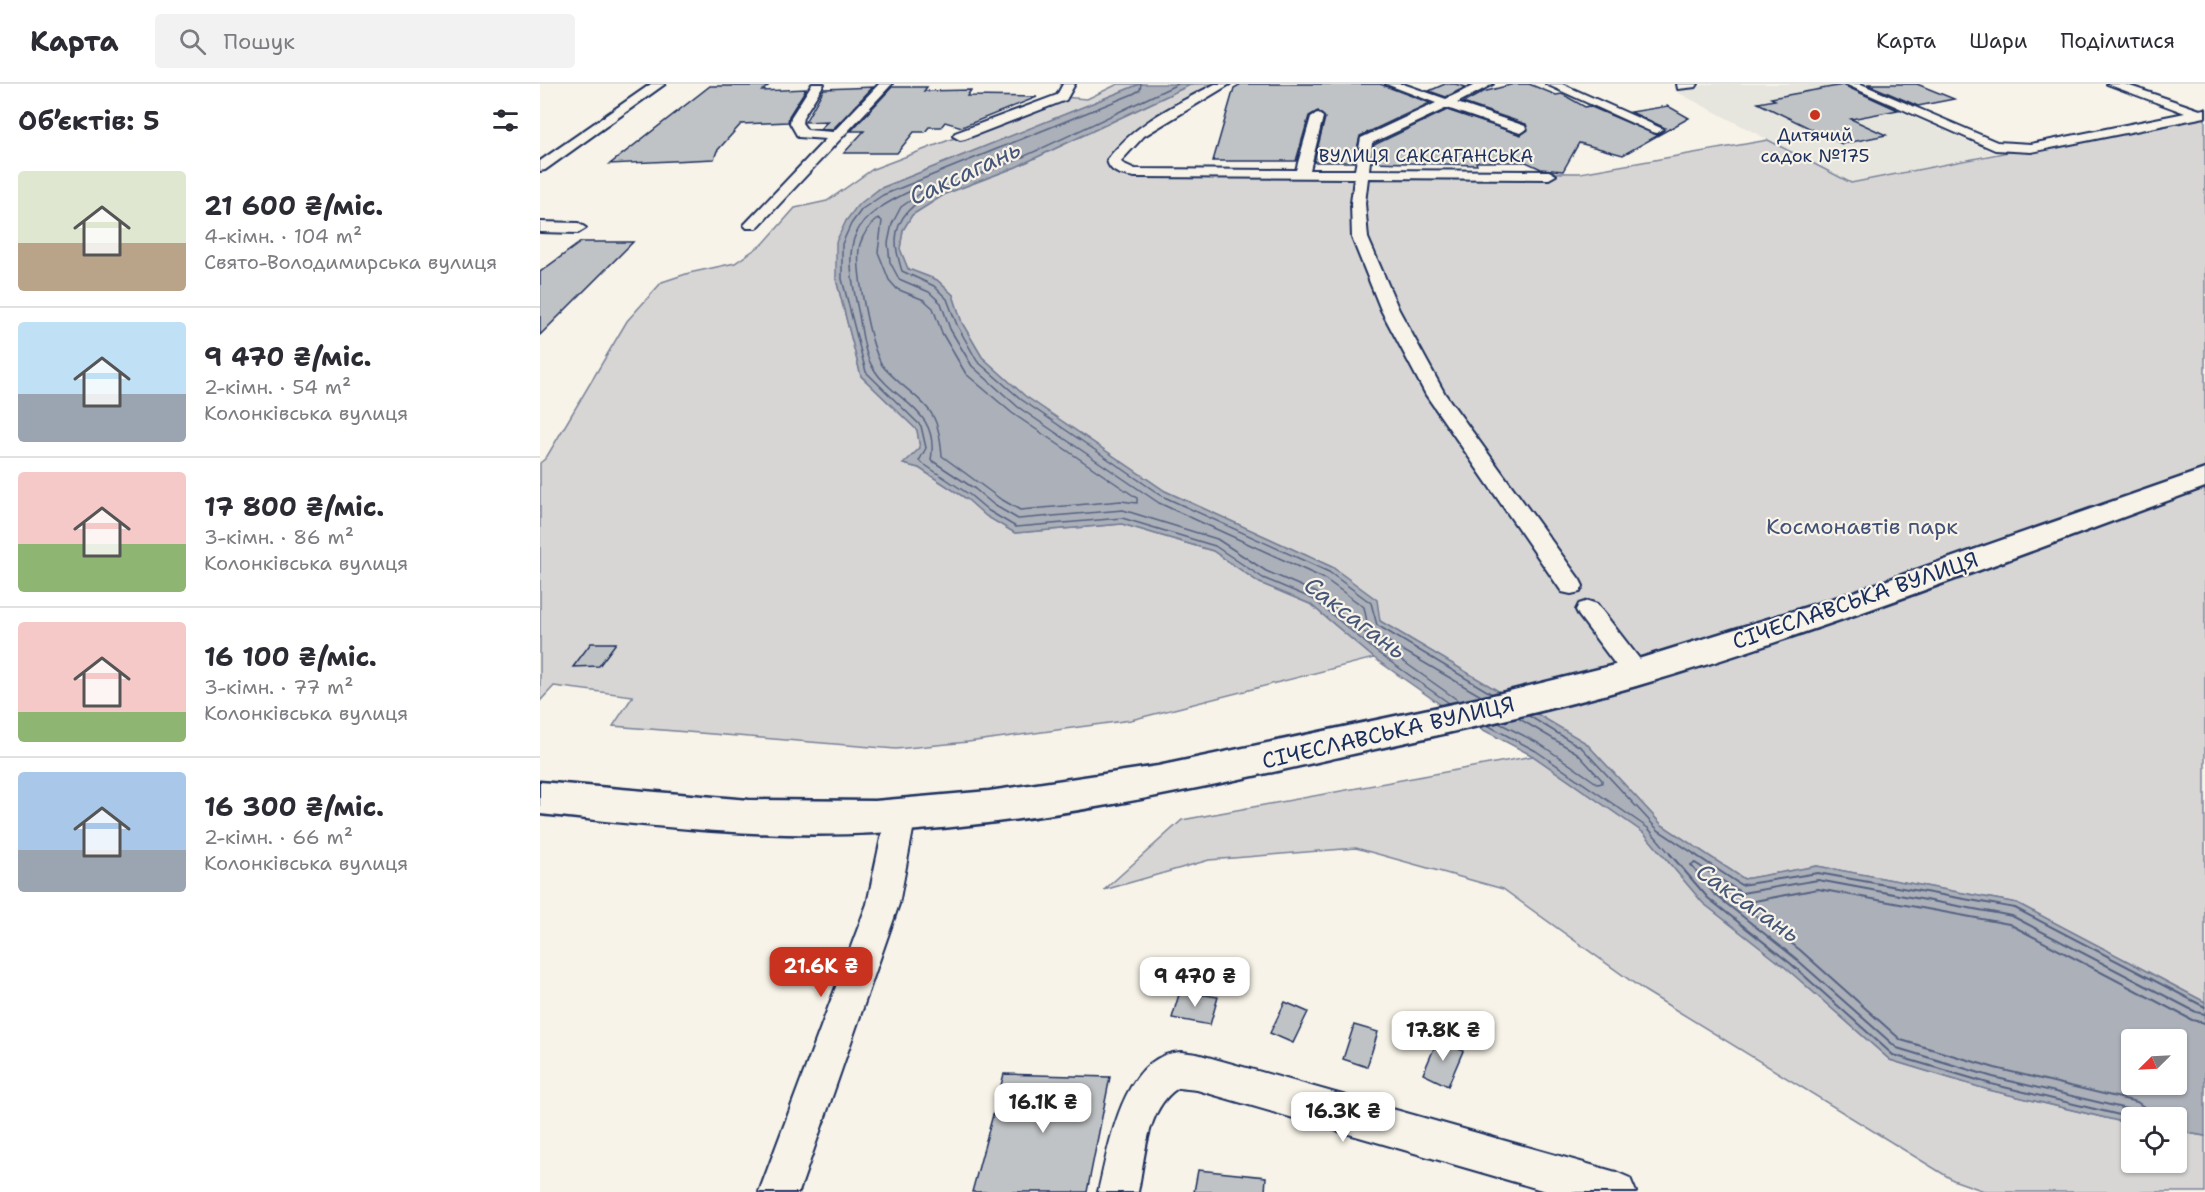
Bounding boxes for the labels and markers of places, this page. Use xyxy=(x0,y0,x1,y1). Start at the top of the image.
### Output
marker: Дитячий садок №175 xyxy=(1808,108,1822,122)
place label: Дитячий садок №175 xyxy=(1760,123,1870,168)
pin: 21.6K ₴ xyxy=(766,947,876,998)
pin: 9 470 ₴ xyxy=(1140,957,1250,1008)
pin: 17.8K ₴ xyxy=(1388,1011,1498,1062)
pin: 16.1K ₴ xyxy=(988,1083,1098,1134)
pin: 16.3K ₴ xyxy=(1288,1092,1398,1143)

